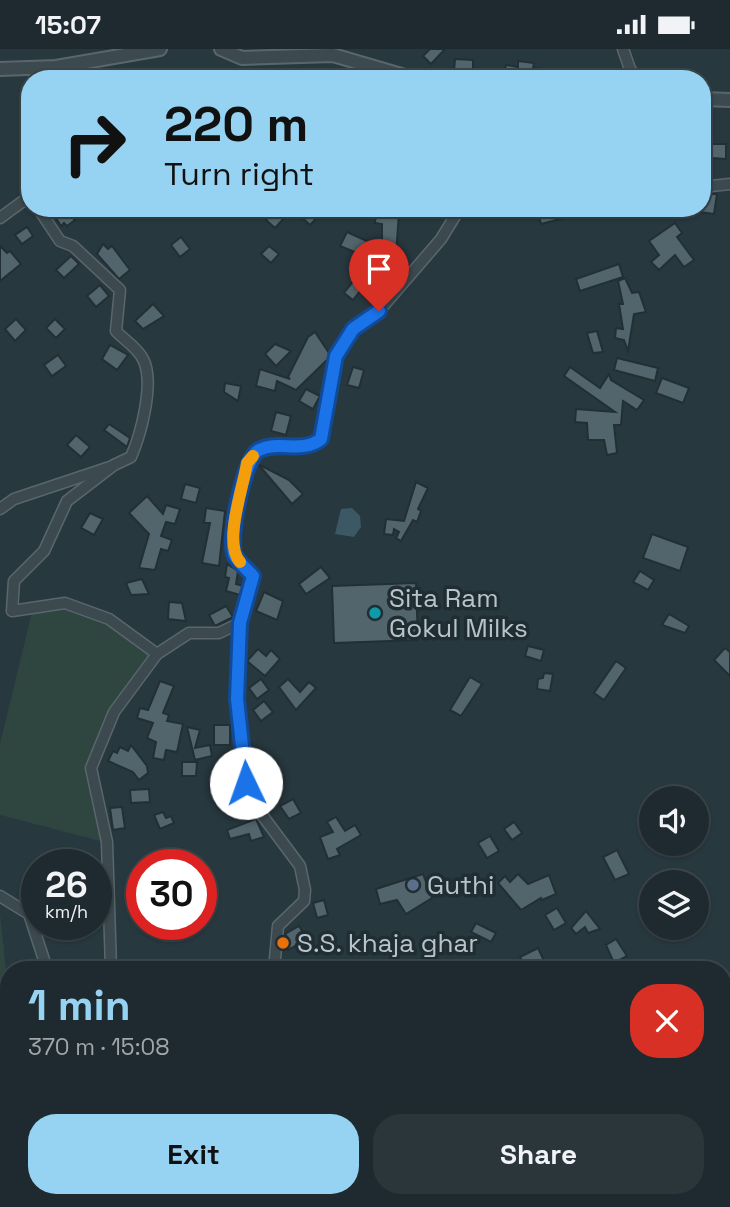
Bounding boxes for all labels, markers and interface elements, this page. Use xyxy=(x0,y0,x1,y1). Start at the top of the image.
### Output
text: 15:07 xyxy=(35,8,101,42)
text: 220 m xyxy=(164,93,308,155)
icon: right xyxy=(49,98,140,189)
text: Turn right xyxy=(164,154,314,194)
pin xyxy=(349,239,409,311)
icon: arrive xyxy=(360,250,398,288)
place label: Sita Ram Gokul Milks xyxy=(389,581,528,645)
marker: Sita Ram Gokul Milks xyxy=(367,605,383,621)
position arrow xyxy=(209,746,283,820)
map controls xyxy=(639,786,709,940)
button: sound xyxy=(639,786,709,856)
speed limit sign: 30 xyxy=(126,849,217,940)
text: 26 xyxy=(45,863,88,907)
place label: Guthi xyxy=(427,868,494,902)
button: layers xyxy=(639,870,709,940)
marker: Guthi xyxy=(405,877,421,893)
text: km/h xyxy=(45,900,88,923)
place label: S.S. khaja ghar xyxy=(297,926,478,960)
marker: S.S. khaja ghar xyxy=(275,935,291,951)
text: 1 min xyxy=(28,979,131,1032)
button: close xyxy=(630,984,704,1058)
text: 370 m · 15:08 xyxy=(28,1032,170,1062)
button: Exit xyxy=(28,1114,359,1194)
button: Share xyxy=(373,1114,704,1194)

